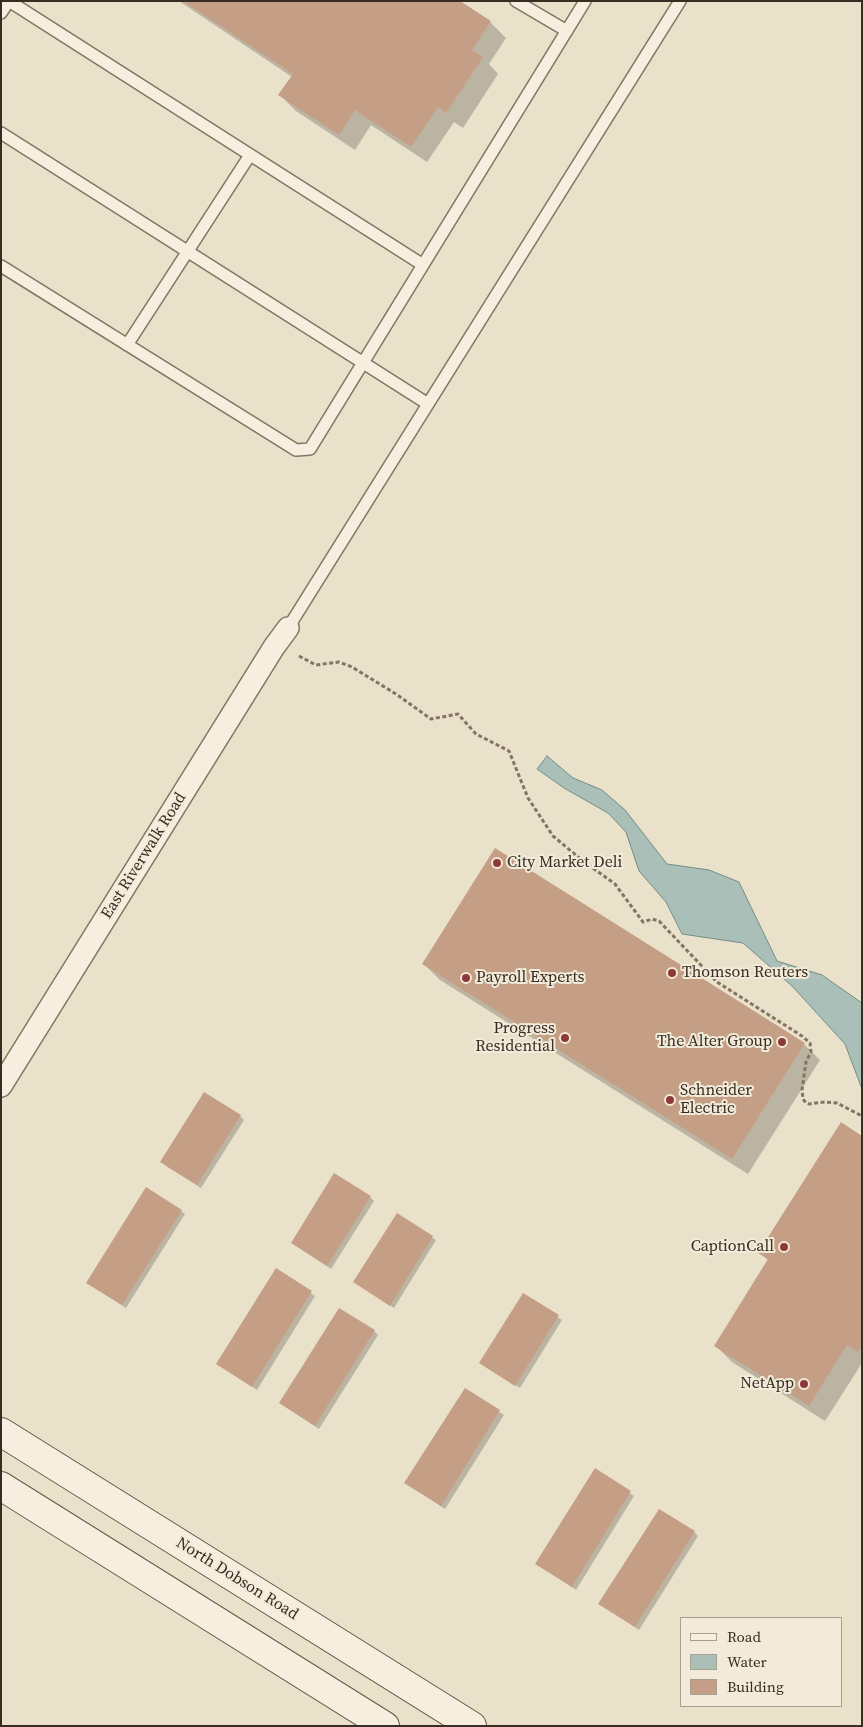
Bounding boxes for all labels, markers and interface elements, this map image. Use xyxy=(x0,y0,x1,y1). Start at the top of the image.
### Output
street label: East Riverwalk Road xyxy=(97,789,191,923)
place label: City Market Deli xyxy=(507,853,622,873)
marker: City Market Deli xyxy=(491,857,503,869)
place label: Thomson Reuters xyxy=(682,963,808,983)
marker: Thomson Reuters xyxy=(666,967,678,979)
place label: Payroll Experts xyxy=(476,968,585,988)
marker: Payroll Experts xyxy=(460,972,472,984)
place label: Progress Residential xyxy=(475,1019,555,1057)
marker: Progress Residential xyxy=(559,1032,571,1044)
place label: The Alter Group xyxy=(657,1032,772,1052)
marker: The Alter Group xyxy=(776,1036,788,1048)
place label: Schneider Electric xyxy=(680,1081,752,1119)
marker: Schneider Electric xyxy=(664,1094,676,1106)
place label: CaptionCall xyxy=(691,1237,774,1257)
marker: CaptionCall xyxy=(778,1241,790,1253)
place label: NetApp xyxy=(740,1374,794,1394)
marker: NetApp xyxy=(798,1378,810,1390)
street label: North Dobson Road xyxy=(172,1534,302,1624)
legend xyxy=(680,1617,843,1707)
text: Road xyxy=(727,1626,761,1647)
text: Water xyxy=(727,1651,767,1672)
text: Building xyxy=(727,1676,784,1697)

